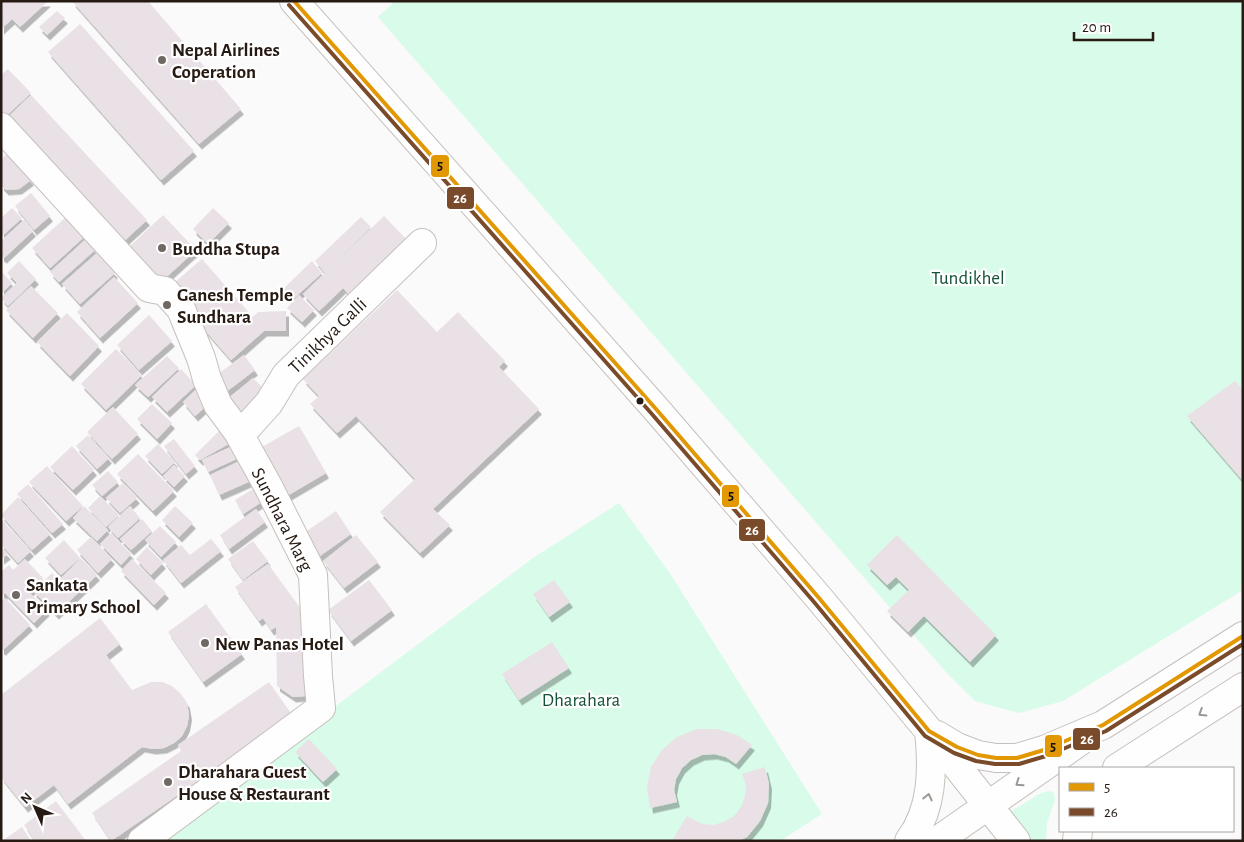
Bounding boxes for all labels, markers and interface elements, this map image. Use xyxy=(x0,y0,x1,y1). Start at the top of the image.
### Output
scale bar xyxy=(1074,10,1153,42)
text: 20 m xyxy=(1082,20,1111,35)
place label: Nepal Airlines Coperation xyxy=(172,41,280,82)
marker: Nepal Airlines Coperation xyxy=(156,54,168,66)
line badge: 5 xyxy=(430,154,450,178)
text: 5 xyxy=(437,159,443,173)
line badge: 26 xyxy=(446,186,475,210)
text: 26 xyxy=(453,192,467,206)
place label: Buddha Stupa xyxy=(172,240,280,259)
marker: Buddha Stupa xyxy=(156,242,168,254)
park label: Tundikhel xyxy=(931,269,1005,288)
place label: Ganesh Temple Sundhara xyxy=(177,286,293,327)
street label: Tinikhya Galli xyxy=(285,294,371,378)
marker: Ganesh Temple Sundhara xyxy=(161,299,173,311)
unlabelled marker xyxy=(635,396,645,406)
street label: Sundhara Marg xyxy=(247,465,316,575)
line badge: 5 xyxy=(721,484,740,508)
text: 5 xyxy=(728,489,734,503)
line badge: 26 xyxy=(738,518,766,542)
text: 26 xyxy=(745,524,759,538)
place label: Sankata Primary School xyxy=(26,576,141,617)
marker: Sankata Primary School xyxy=(10,589,22,601)
place label: New Panas Hotel xyxy=(215,635,344,654)
marker: New Panas Hotel xyxy=(199,637,211,649)
park label: Dharahara xyxy=(542,691,621,710)
one-way arrow xyxy=(1198,707,1207,716)
line badge: 26 xyxy=(1072,727,1101,751)
text: 26 xyxy=(1080,733,1094,747)
line badge: 5 xyxy=(1044,734,1063,758)
text: 5 xyxy=(1050,740,1056,754)
place label: Dharahara Guest House & Restaurant xyxy=(178,763,330,804)
legend xyxy=(1059,767,1234,832)
marker: Dharahara Guest House & Restaurant xyxy=(162,776,174,788)
one-way arrow xyxy=(1015,777,1025,786)
text: 5 xyxy=(1104,780,1110,795)
north arrow xyxy=(10,782,60,832)
text: N xyxy=(18,790,35,807)
one-way arrow xyxy=(922,792,933,801)
text: 26 xyxy=(1104,805,1118,820)

